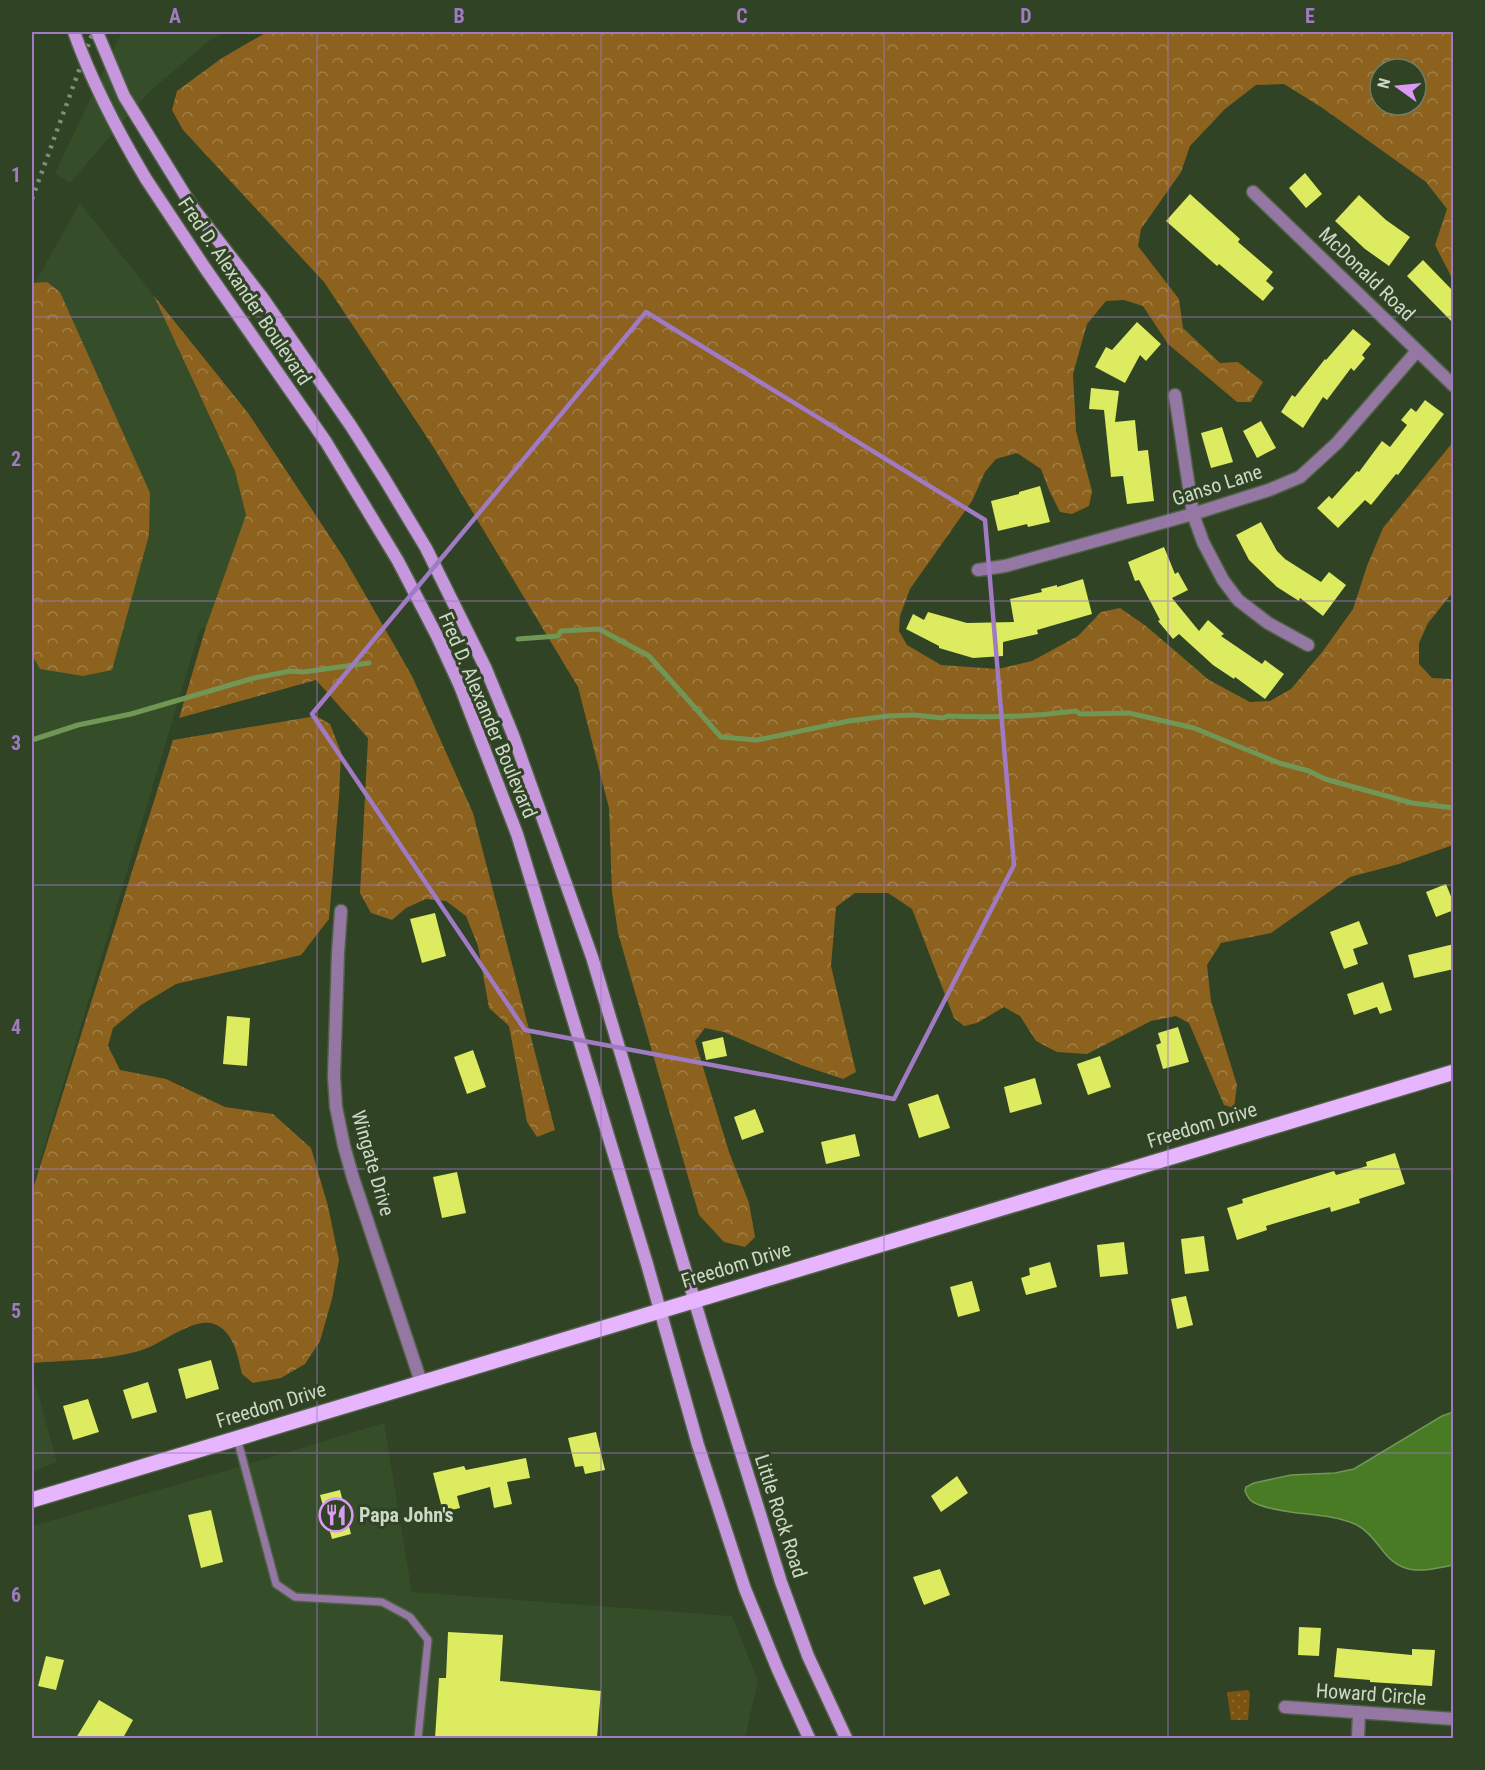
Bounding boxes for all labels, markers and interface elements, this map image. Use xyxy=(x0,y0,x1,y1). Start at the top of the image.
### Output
text: A xyxy=(169,4,181,28)
text: B xyxy=(453,4,465,28)
text: C xyxy=(736,4,748,28)
text: D xyxy=(1020,4,1032,28)
text: E xyxy=(1305,4,1315,28)
north arrow xyxy=(1368,57,1428,117)
text: N xyxy=(1374,76,1394,90)
text: 1 xyxy=(11,163,21,187)
street label: Fred D. Alexander Boulevard xyxy=(173,193,317,389)
street label: McDonald Road xyxy=(1314,222,1420,326)
text: 2 xyxy=(11,447,21,471)
street label: Ganso Lane xyxy=(1169,459,1265,511)
street label: Fred D. Alexander Boulevard xyxy=(434,608,542,822)
text: 3 xyxy=(11,731,21,755)
text: 4 xyxy=(11,1015,21,1039)
street label: Freedom Drive xyxy=(1144,1097,1260,1153)
street label: Wingate Drive xyxy=(346,1107,400,1219)
street label: Freedom Drive xyxy=(678,1237,794,1293)
text: 5 xyxy=(11,1299,21,1323)
street label: Freedom Drive xyxy=(213,1377,329,1433)
street label: Little Rock Road xyxy=(750,1451,812,1581)
restaurant icon: Papa John's xyxy=(318,1497,354,1533)
place label: Papa John's xyxy=(359,1503,454,1527)
text: 6 xyxy=(11,1583,21,1607)
street label: Howard Circle xyxy=(1315,1678,1427,1710)

